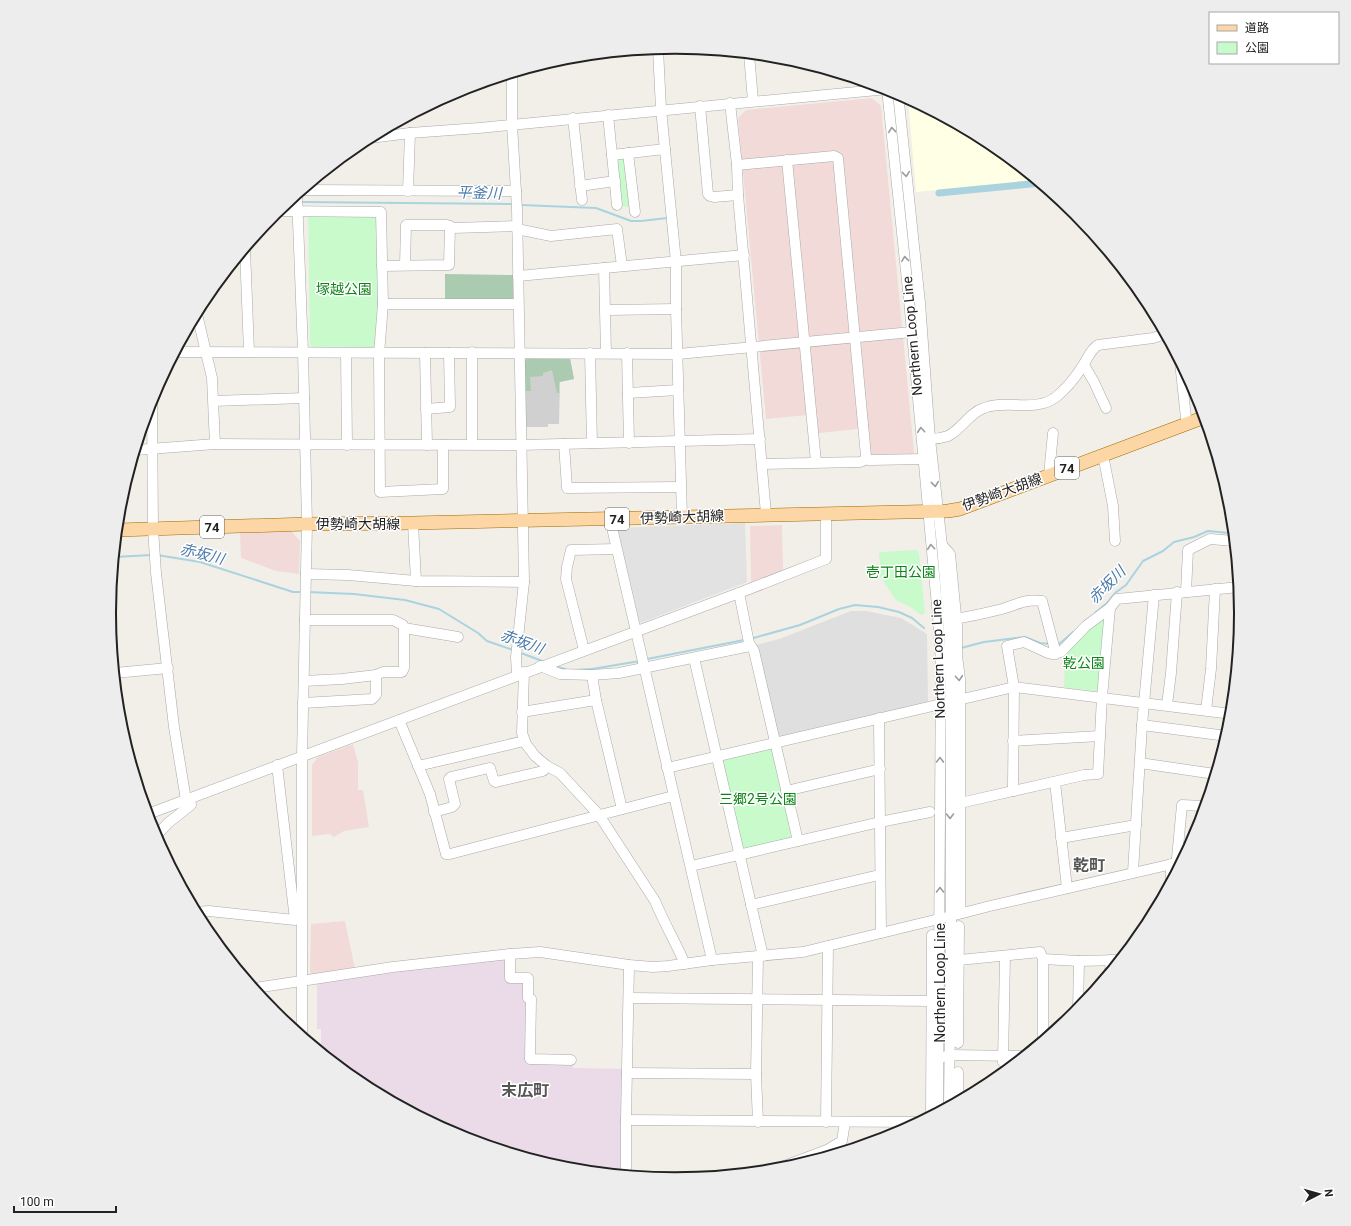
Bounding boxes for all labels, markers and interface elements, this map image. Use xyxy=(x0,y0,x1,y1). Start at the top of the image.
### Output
legend xyxy=(1209,12,1339,64)
text: 道路 xyxy=(1245,21,1269,35)
text: 公園 xyxy=(1245,41,1269,55)
one-way arrow xyxy=(887,127,896,133)
one-way arrow xyxy=(902,171,911,177)
water label: 平釜川 xyxy=(456,184,504,202)
one-way arrow xyxy=(901,256,910,262)
street label: Northern Loop Line xyxy=(899,276,925,396)
park label: 塚越公園 xyxy=(316,281,372,297)
one-way arrow xyxy=(916,427,925,433)
road number: 74 xyxy=(1055,457,1079,479)
street label: 伊勢崎大胡線 xyxy=(960,470,1044,514)
one-way arrow xyxy=(930,481,939,488)
road number: 74 xyxy=(605,508,629,530)
street label: 伊勢崎大胡線 xyxy=(640,508,724,526)
road number: 74 xyxy=(200,516,224,538)
street label: 伊勢崎大胡線 xyxy=(316,516,400,532)
water label: 赤坂川 xyxy=(178,540,228,569)
one-way arrow xyxy=(927,544,936,550)
water label: 赤坂川 xyxy=(1085,561,1131,607)
park label: 壱丁田公園 xyxy=(866,564,936,580)
street label: Northern Loop Line xyxy=(928,599,948,719)
water label: 赤坂川 xyxy=(498,626,548,659)
park label: 乾公園 xyxy=(1063,655,1105,671)
one-way arrow xyxy=(955,675,964,681)
one-way arrow xyxy=(936,757,944,763)
park label: 三郷2号公園 xyxy=(719,791,797,807)
one-way arrow xyxy=(946,813,954,819)
district label: 乾町 xyxy=(1073,856,1105,875)
one-way arrow xyxy=(936,887,944,893)
street label: Northern Loop Line xyxy=(932,923,948,1043)
district label: 末広町 xyxy=(501,1081,549,1100)
north arrow xyxy=(1299,1174,1339,1214)
scale bar xyxy=(14,1188,116,1214)
text: N xyxy=(1322,1188,1335,1198)
text: 100 m xyxy=(20,1195,54,1209)

